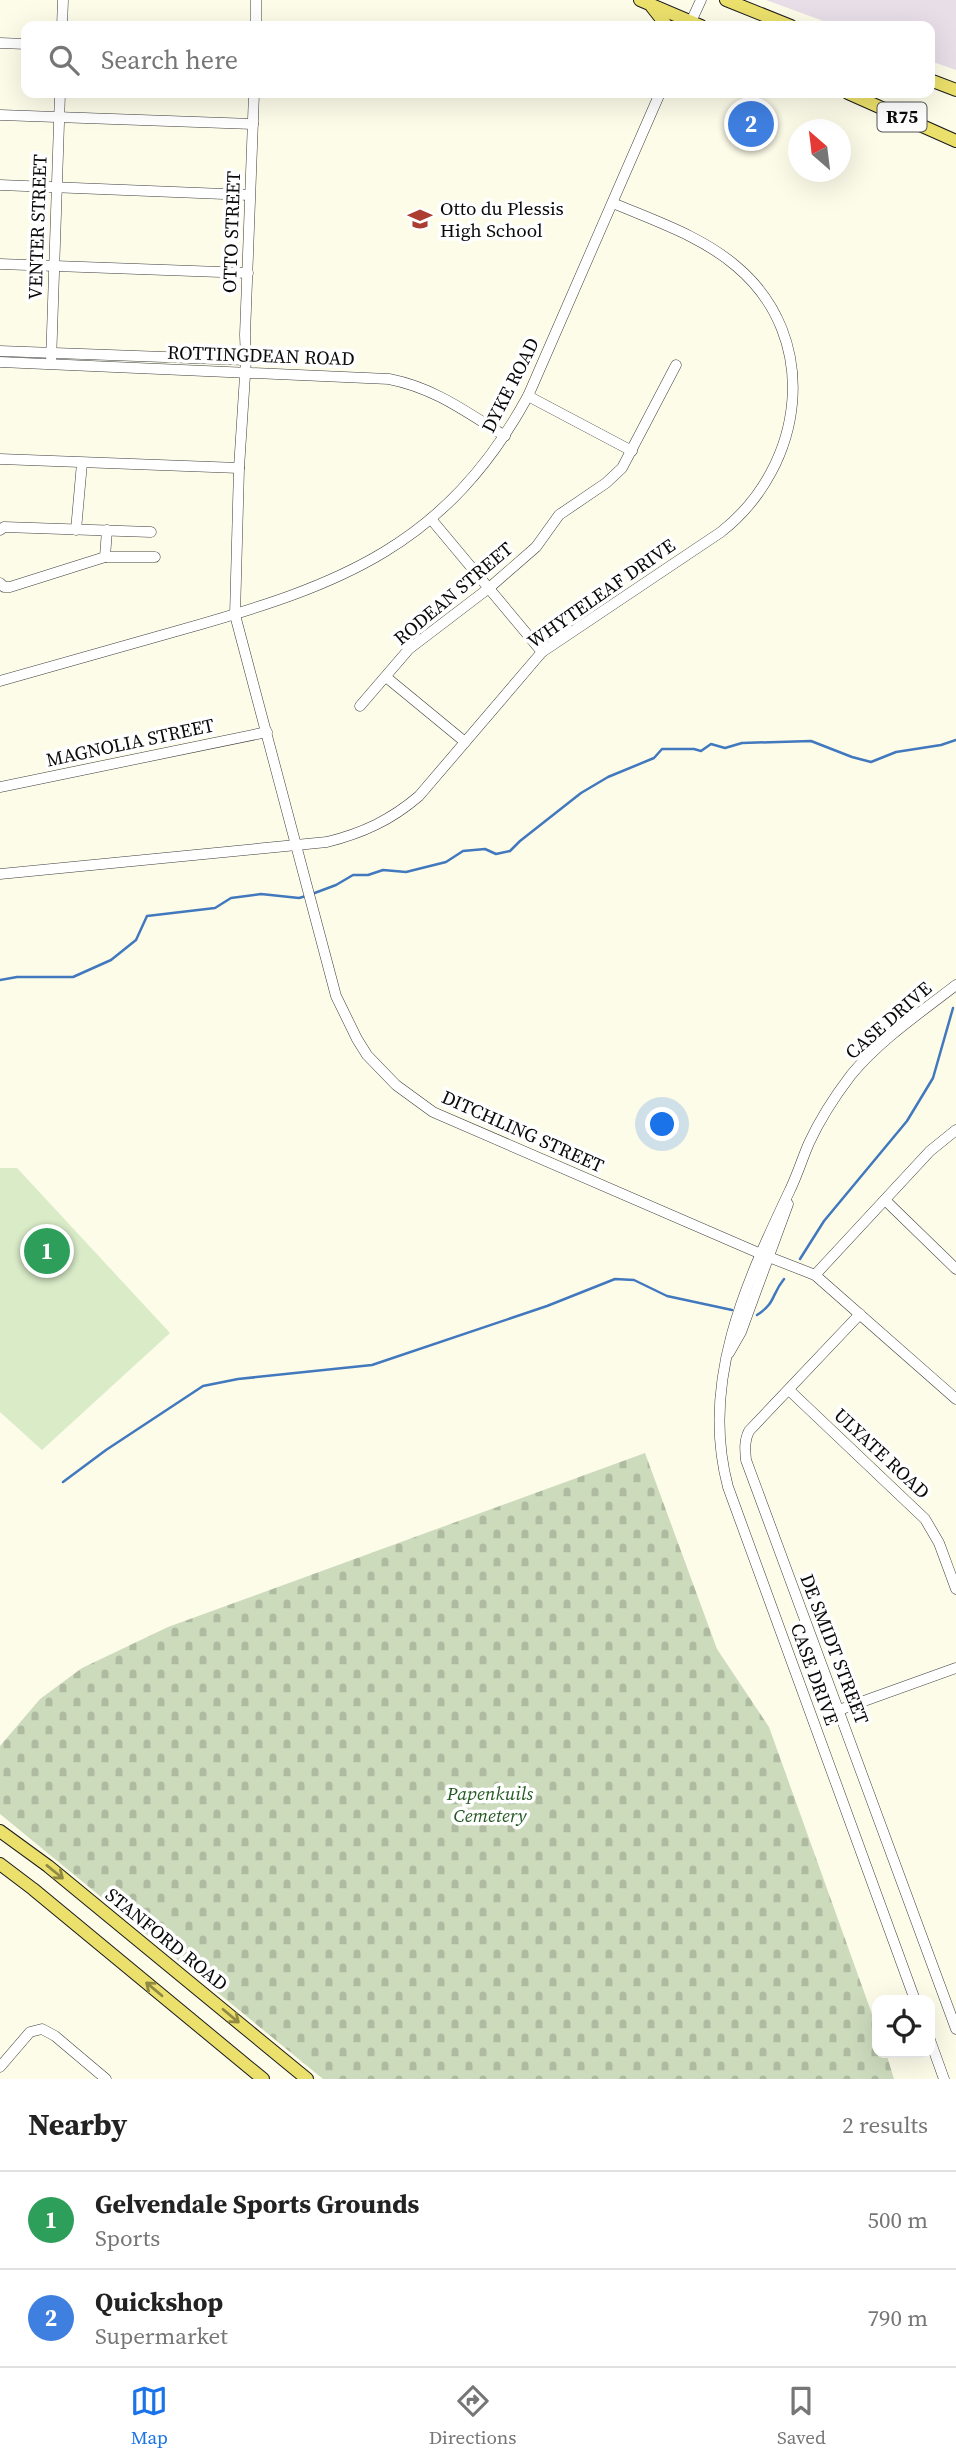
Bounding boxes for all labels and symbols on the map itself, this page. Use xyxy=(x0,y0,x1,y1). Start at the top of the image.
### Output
pin: 2 xyxy=(728,98,774,150)
road number: R75 xyxy=(878,103,926,132)
north arrow xyxy=(788,119,851,182)
street label: VENTER STREET xyxy=(21,153,53,300)
street label: OTTO STREET xyxy=(216,170,246,293)
place label: Otto du Plessis High School xyxy=(440,195,564,243)
school or university icon: Otto du Plessis High School xyxy=(406,205,434,233)
street label: DYKE ROAD xyxy=(475,333,545,437)
street label: ROTTINGDEAN ROAD xyxy=(167,339,355,371)
street label: WHYTELEAF DRIVE xyxy=(522,532,680,654)
street label: RODEAN STREET xyxy=(388,535,518,651)
street label: MAGNOLIA STREET xyxy=(43,711,217,773)
street label: CASE DRIVE xyxy=(839,975,937,1065)
street label: DITCHLING STREET xyxy=(438,1084,609,1179)
your location xyxy=(645,1107,679,1141)
pin: 1 xyxy=(24,1225,70,1277)
street label: ULYATE ROAD xyxy=(828,1402,936,1504)
street label: DE SMIDT STREET xyxy=(794,1570,876,1728)
street label: CASE DRIVE xyxy=(785,1619,845,1729)
park label: Papenkuils Cemetery xyxy=(446,1780,533,1828)
one-way arrow xyxy=(45,1864,63,1879)
street label: STANFORD ROAD xyxy=(100,1882,234,1996)
one-way arrow xyxy=(145,1981,163,1996)
one-way arrow xyxy=(221,2008,239,2024)

